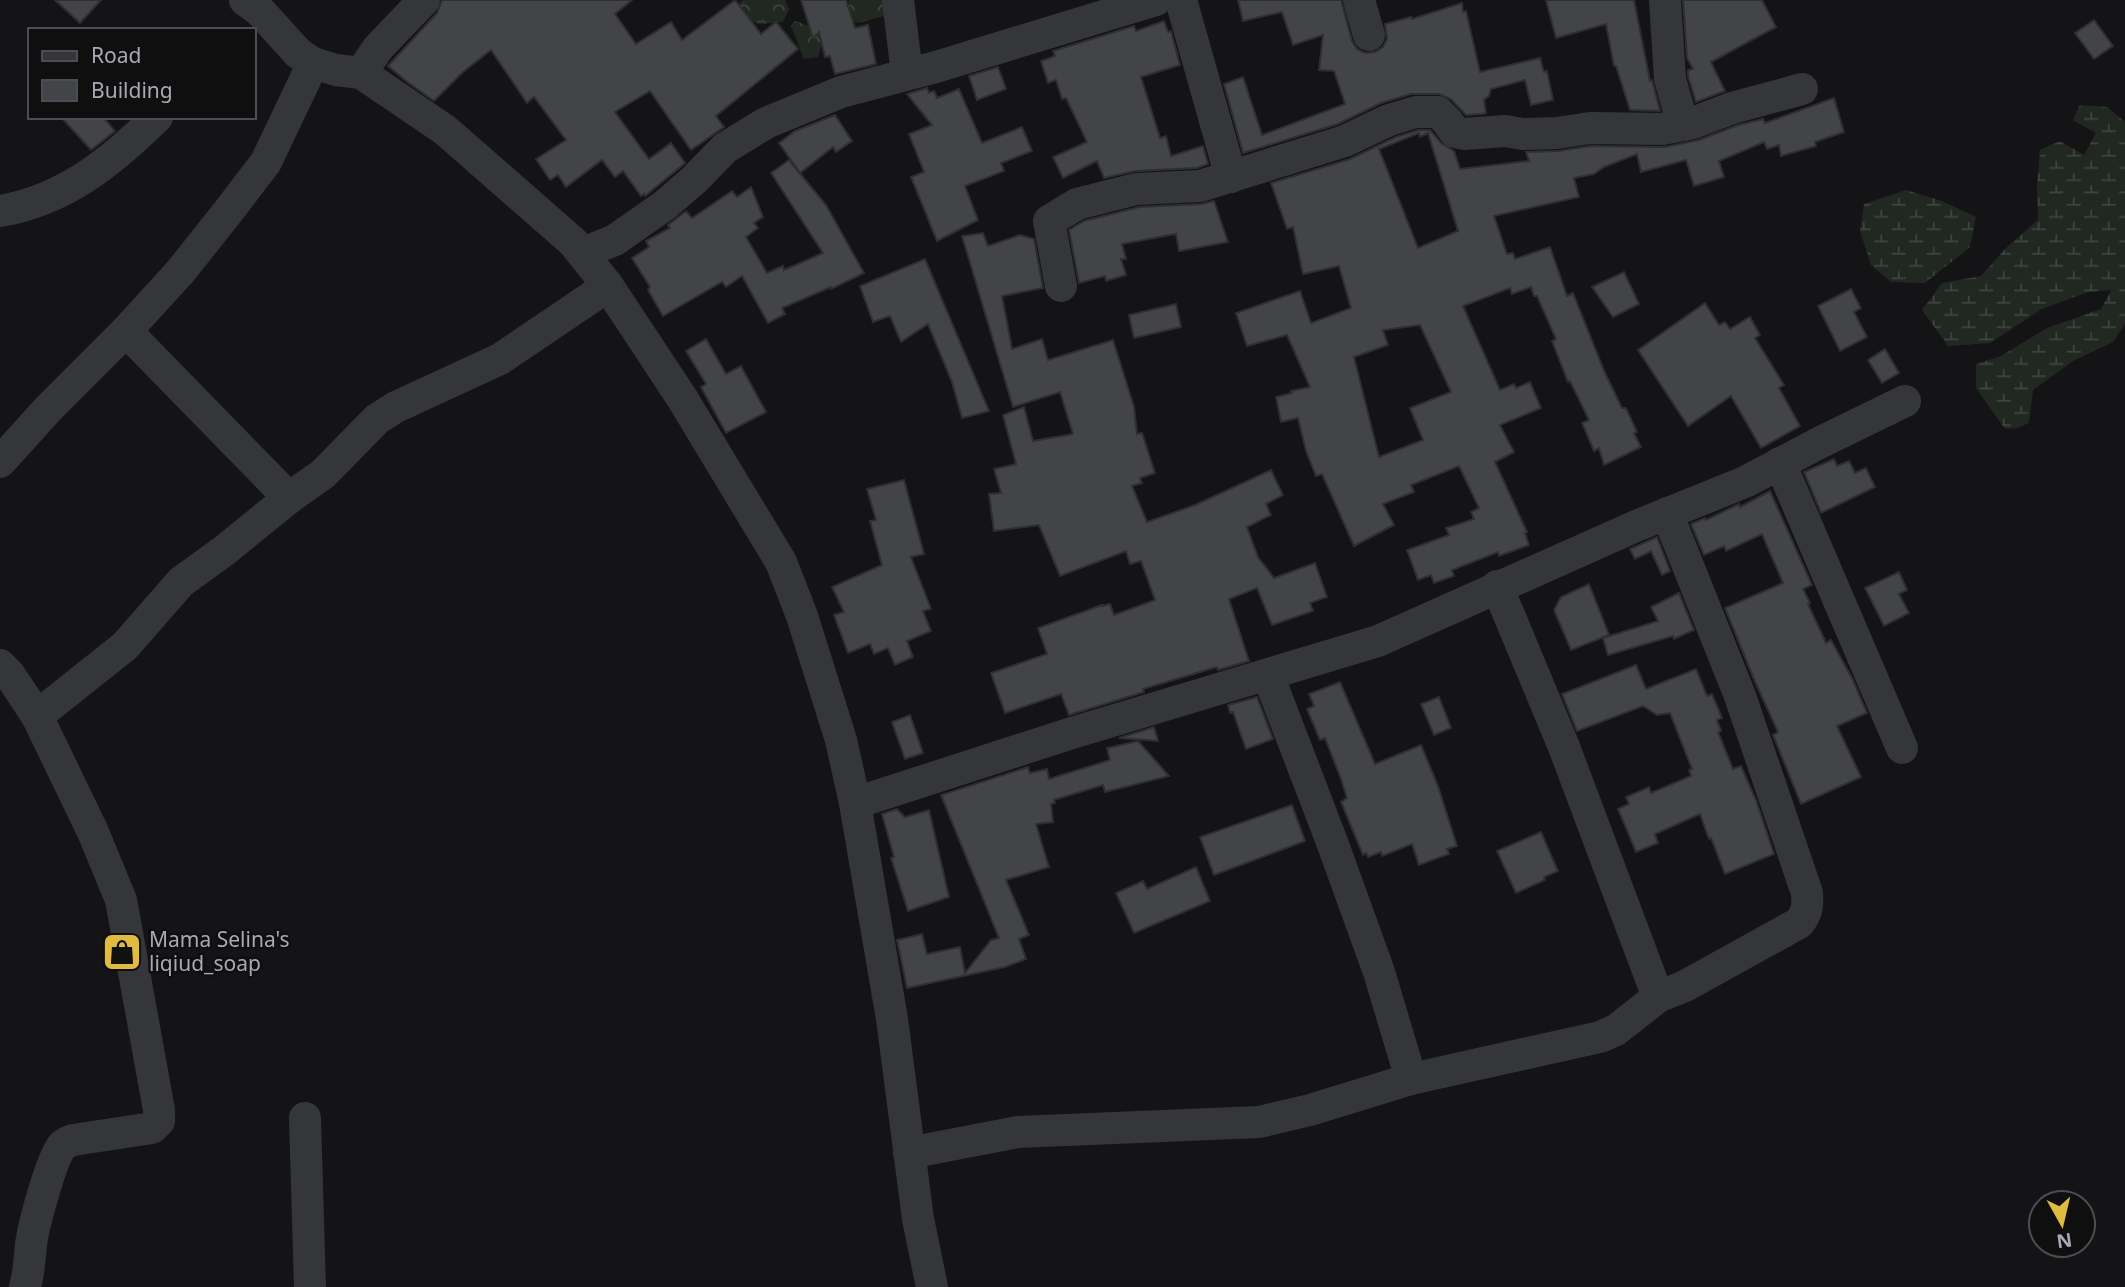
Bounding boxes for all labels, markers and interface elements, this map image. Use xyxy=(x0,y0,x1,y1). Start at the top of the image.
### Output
legend xyxy=(28,28,256,119)
text: Road xyxy=(91,41,141,69)
text: Building xyxy=(91,76,173,104)
place label: Mama Selina's liqiud_soap xyxy=(149,925,290,977)
shop icon: Mama Selina's liqiud_soap xyxy=(101,931,143,973)
north arrow xyxy=(2027,1189,2097,1259)
text: N xyxy=(2055,1227,2074,1255)

